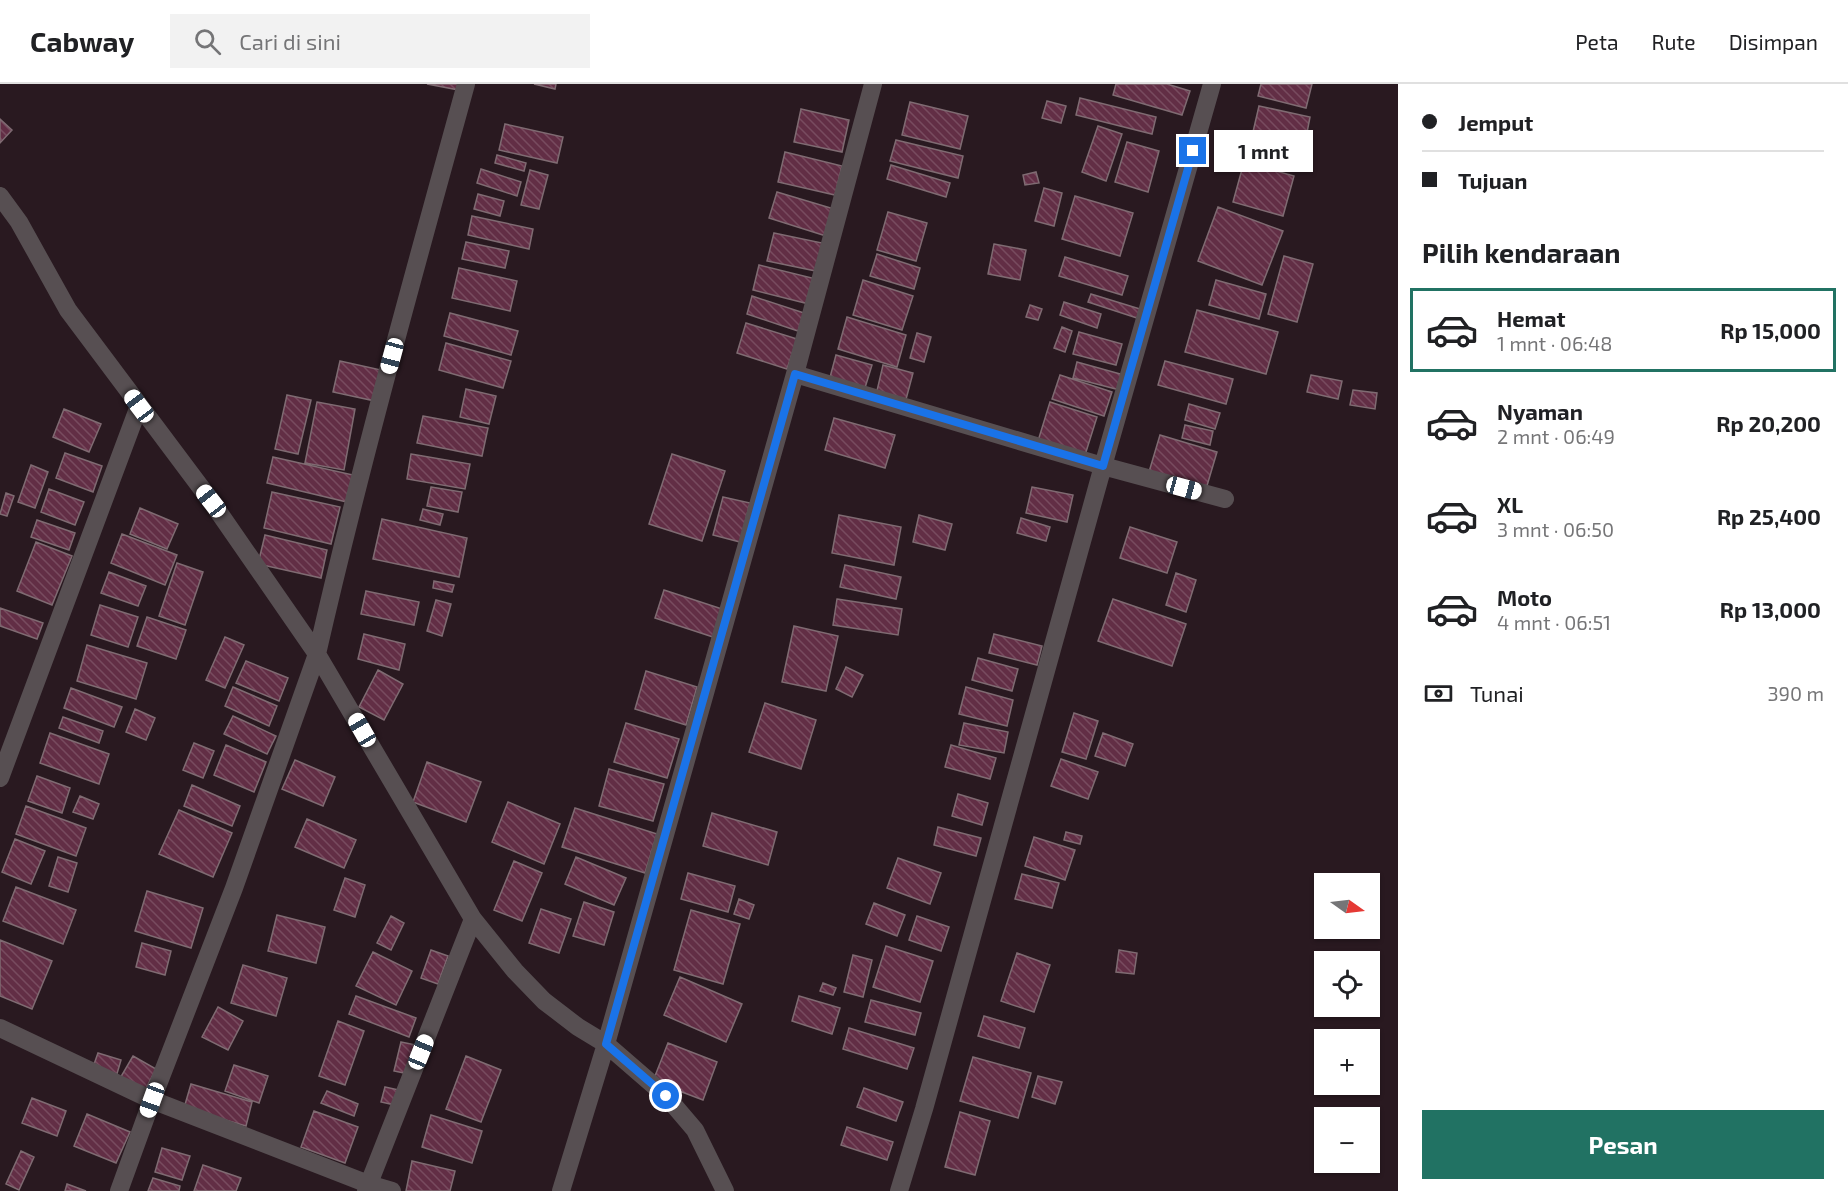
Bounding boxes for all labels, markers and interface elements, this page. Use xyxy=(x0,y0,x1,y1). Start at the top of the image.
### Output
search box xyxy=(170,14,590,68)
text: Cabway xyxy=(30,24,134,58)
icon: search xyxy=(191,25,224,58)
text: Cari di sini xyxy=(239,28,341,54)
text: Peta xyxy=(1575,29,1618,54)
text: Rute xyxy=(1651,29,1696,54)
text: Disimpan xyxy=(1729,29,1818,54)
text: Jemput xyxy=(1458,109,1533,135)
callout: 1 mnt xyxy=(1214,130,1313,172)
route end xyxy=(1179,137,1206,164)
text: 1 mnt xyxy=(1238,139,1289,163)
text: Tujuan xyxy=(1458,167,1527,193)
text: Pilih kendaraan xyxy=(1422,236,1621,268)
icon: car xyxy=(1425,303,1479,357)
text: Hemat xyxy=(1497,305,1566,331)
text: Rp 15,000 xyxy=(1720,317,1821,343)
text: 1 mnt · 06:48 xyxy=(1497,331,1612,355)
car xyxy=(379,336,405,376)
car xyxy=(121,386,157,426)
icon: car xyxy=(1425,396,1479,450)
text: Nyaman xyxy=(1497,398,1583,424)
text: Rp 20,200 xyxy=(1716,410,1821,436)
text: 2 mnt · 06:49 xyxy=(1497,424,1615,448)
car xyxy=(1164,475,1204,501)
car xyxy=(193,481,229,521)
icon: car xyxy=(1425,489,1479,543)
text: XL xyxy=(1497,491,1523,517)
text: Rp 25,400 xyxy=(1717,503,1821,529)
text: 3 mnt · 06:50 xyxy=(1497,517,1614,541)
icon: car xyxy=(1425,582,1479,636)
text: Moto xyxy=(1497,584,1552,610)
text: Rp 13,000 xyxy=(1720,596,1821,622)
text: 4 mnt · 06:51 xyxy=(1497,610,1611,634)
icon: cash xyxy=(1422,677,1455,710)
text: Tunai xyxy=(1470,680,1524,706)
text: 390 m xyxy=(1767,681,1824,705)
car xyxy=(345,710,379,750)
north arrow xyxy=(1314,873,1380,939)
map controls xyxy=(1314,873,1380,1173)
button: locate xyxy=(1314,951,1380,1017)
button: + xyxy=(1314,1029,1380,1095)
car xyxy=(406,1032,436,1072)
car xyxy=(137,1080,167,1120)
route start xyxy=(652,1082,679,1109)
button: − xyxy=(1314,1107,1380,1173)
button: Pesan xyxy=(1422,1110,1824,1179)

